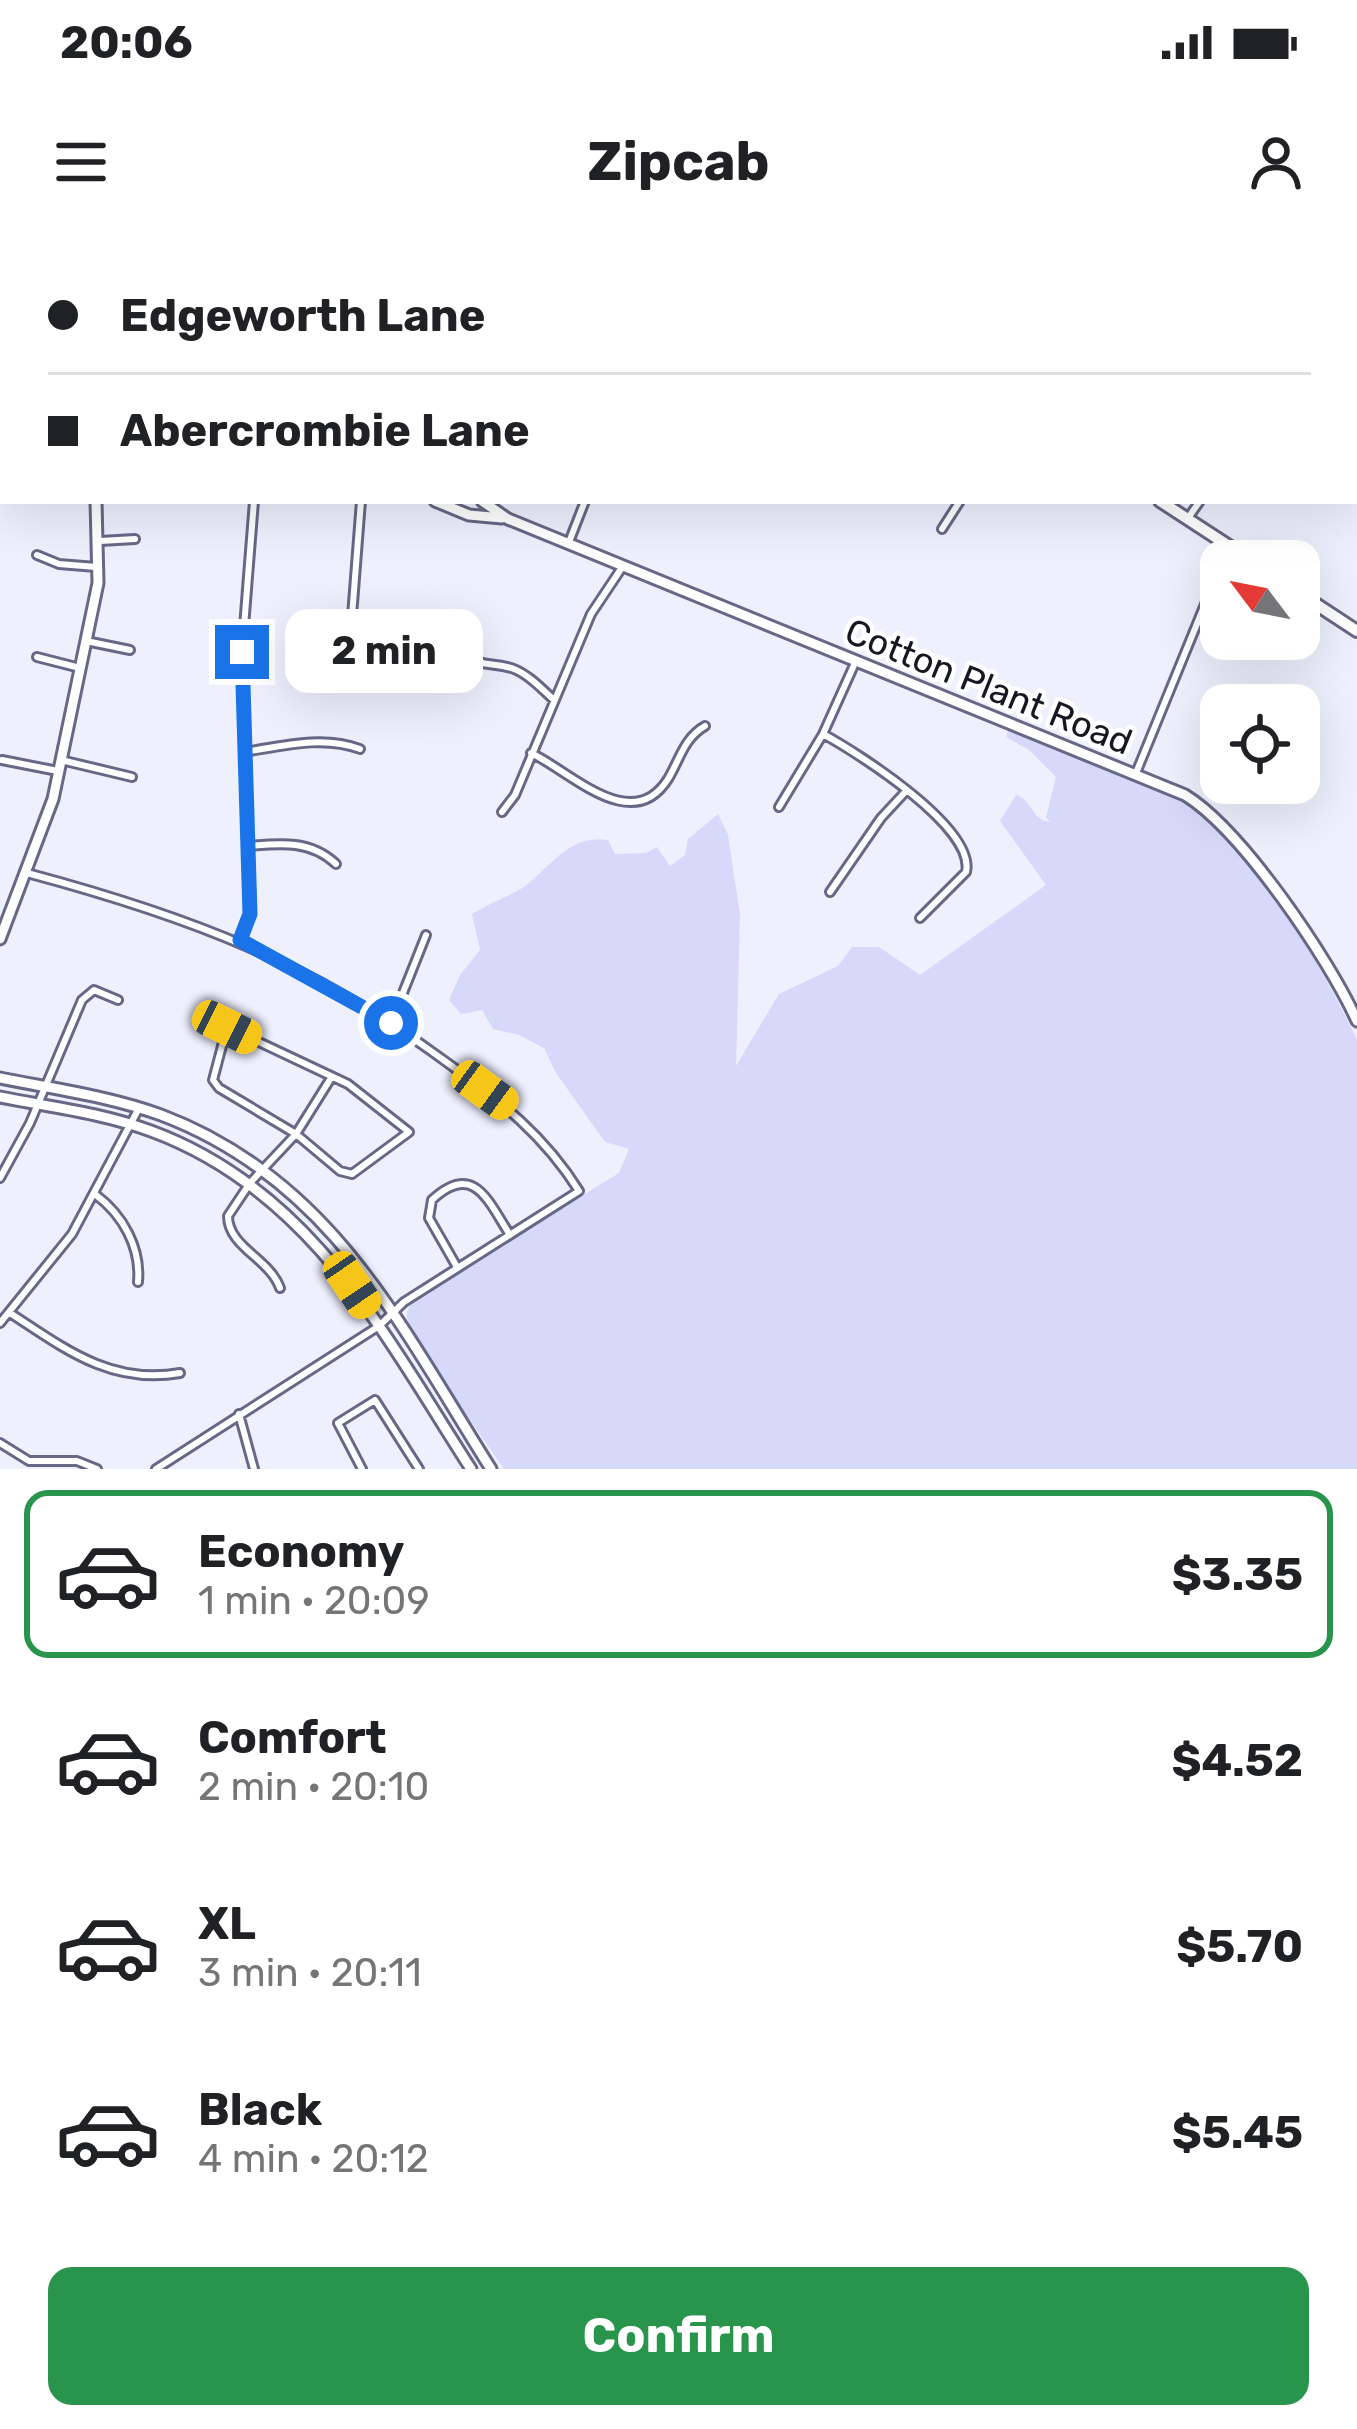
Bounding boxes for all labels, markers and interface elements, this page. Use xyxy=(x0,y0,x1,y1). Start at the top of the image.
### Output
text: 20:06 xyxy=(60,16,193,69)
icon: menu xyxy=(48,129,114,195)
icon: person xyxy=(1243,129,1309,195)
text: Zipcab xyxy=(587,130,770,194)
text: Edgeworth Lane xyxy=(120,289,485,342)
text: Abercrombie Lane xyxy=(120,404,530,457)
north arrow xyxy=(1200,540,1320,660)
map controls xyxy=(1200,540,1320,804)
street label: Cotton Plant Road xyxy=(839,609,1138,764)
callout: 2 min xyxy=(284,610,482,694)
route end xyxy=(215,625,269,679)
text: 2 min xyxy=(331,628,437,674)
button: locate xyxy=(1200,684,1320,804)
car xyxy=(187,995,267,1059)
route start xyxy=(364,996,418,1050)
car xyxy=(445,1054,525,1126)
car xyxy=(317,1245,387,1325)
icon: car xyxy=(54,1520,162,1628)
text: Economy xyxy=(198,1525,404,1578)
text: $3.35 xyxy=(1172,1548,1303,1601)
text: 1 min · 20:09 xyxy=(198,1578,430,1624)
icon: car xyxy=(54,1706,162,1814)
text: Comfort xyxy=(198,1711,387,1764)
text: $4.52 xyxy=(1171,1734,1303,1787)
text: 2 min · 20:10 xyxy=(198,1764,429,1810)
icon: car xyxy=(54,1892,162,2000)
text: XL xyxy=(198,1897,256,1950)
text: $5.70 xyxy=(1176,1920,1303,1973)
text: 3 min · 20:11 xyxy=(198,1950,422,1996)
icon: car xyxy=(54,2078,162,2186)
text: Black xyxy=(198,2083,322,2136)
text: $5.45 xyxy=(1172,2106,1303,2159)
text: 4 min · 20:12 xyxy=(198,2136,429,2182)
button: Confirm xyxy=(48,2267,1309,2405)

